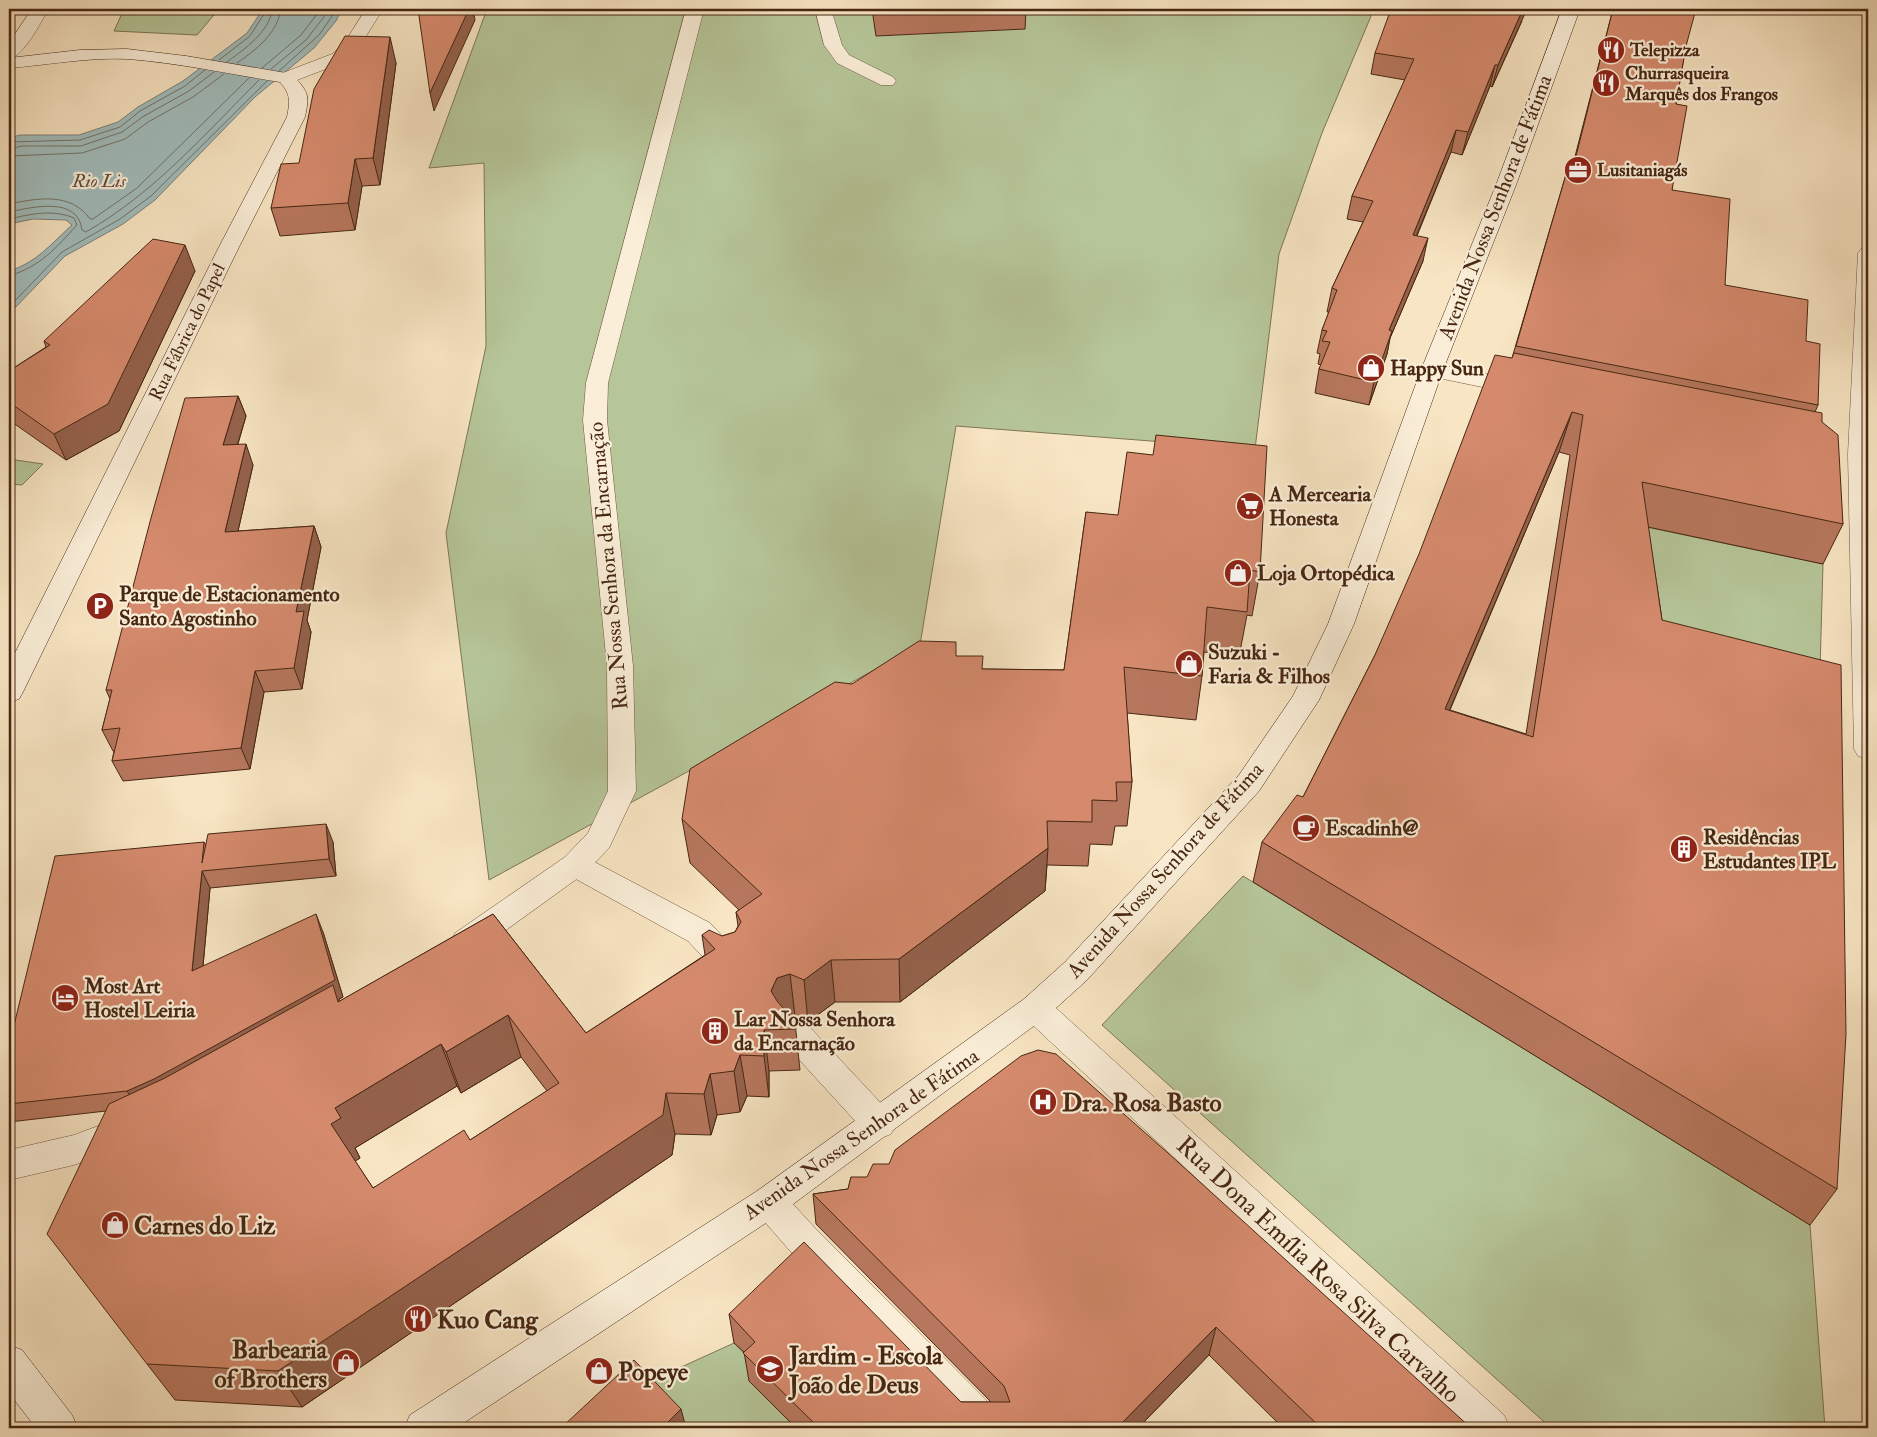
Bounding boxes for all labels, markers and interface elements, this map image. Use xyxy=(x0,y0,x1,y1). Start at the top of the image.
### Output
restaurant icon: Telepizza xyxy=(1596,35,1626,65)
place label: Telepizza xyxy=(1629,39,1700,62)
place label: Churrasqueira Marquês dos Frangos xyxy=(1624,62,1778,106)
restaurant icon: Churrasqueira Marquês dos Frangos xyxy=(1591,68,1621,98)
street label: Avenida Nossa Senhora de Fátima xyxy=(1432,71,1559,344)
office icon: Lusitaniagás xyxy=(1563,155,1593,185)
place label: Lusitaniagás xyxy=(1597,159,1687,182)
water label: Rio Lis xyxy=(71,169,127,193)
street label: Rua Fábrica do Papel xyxy=(144,259,231,405)
shop icon: Happy Sun xyxy=(1356,353,1386,383)
place label: Happy Sun xyxy=(1390,355,1484,382)
street label: Rua Nossa Senhora da Encarnação xyxy=(582,421,635,711)
place label: A Mercearia Honesta xyxy=(1268,481,1373,532)
supermarket icon: A Mercearia Honesta xyxy=(1235,491,1265,521)
shop icon: Loja Ortopédica xyxy=(1223,558,1253,588)
place label: Loja Ortopédica xyxy=(1257,560,1396,587)
place label: Parque de Estacionamento Santo Agostinho xyxy=(119,581,340,632)
parking icon: Parque de Estacionamento Santo Agostinho xyxy=(85,591,115,621)
place label: Suzuki - Faria & Filhos xyxy=(1208,639,1330,690)
shop icon: Suzuki - Faria & Filhos xyxy=(1174,649,1204,679)
street label: Avenida Nossa Senhora de Fátima xyxy=(1061,756,1270,985)
cafe icon: Escadinh@ xyxy=(1291,813,1321,843)
place label: Escadinh@ xyxy=(1325,815,1418,842)
place label: Residências Estudantes IPL xyxy=(1703,824,1837,875)
building icon: Residências Estudantes IPL xyxy=(1669,834,1699,864)
place label: Most Art Hostel Leiria xyxy=(83,973,197,1024)
hotel icon: Most Art Hostel Leiria xyxy=(50,983,80,1013)
place label: Lar Nossa Senhora da Encarnação xyxy=(734,1006,896,1057)
building icon: Lar Nossa Senhora da Encarnação xyxy=(700,1016,730,1046)
street label: Avenida Nossa Senhora de Fátima xyxy=(737,1042,985,1227)
hospital icon: Dra. Rosa Basto xyxy=(1028,1087,1058,1117)
place label: Dra. Rosa Basto xyxy=(1062,1088,1222,1119)
street label: Rua Dona Emília Rosa Silva Carvalho xyxy=(1170,1130,1466,1410)
shop icon: Carnes do Liz xyxy=(100,1210,130,1240)
place label: Carnes do Liz xyxy=(134,1211,276,1242)
restaurant icon: Kuo Cang xyxy=(403,1304,433,1334)
place label: Kuo Cang xyxy=(437,1305,540,1336)
place label: Barbearia of Brothers xyxy=(215,1335,328,1395)
place label: Jardim - Escola João de Deus xyxy=(787,1341,943,1401)
shop icon: Barbearia of Brothers xyxy=(331,1348,361,1378)
school or university icon: Jardim - Escola João de Deus xyxy=(755,1354,785,1384)
shop icon: Popeye xyxy=(584,1356,614,1386)
place label: Popeye xyxy=(618,1357,689,1388)

